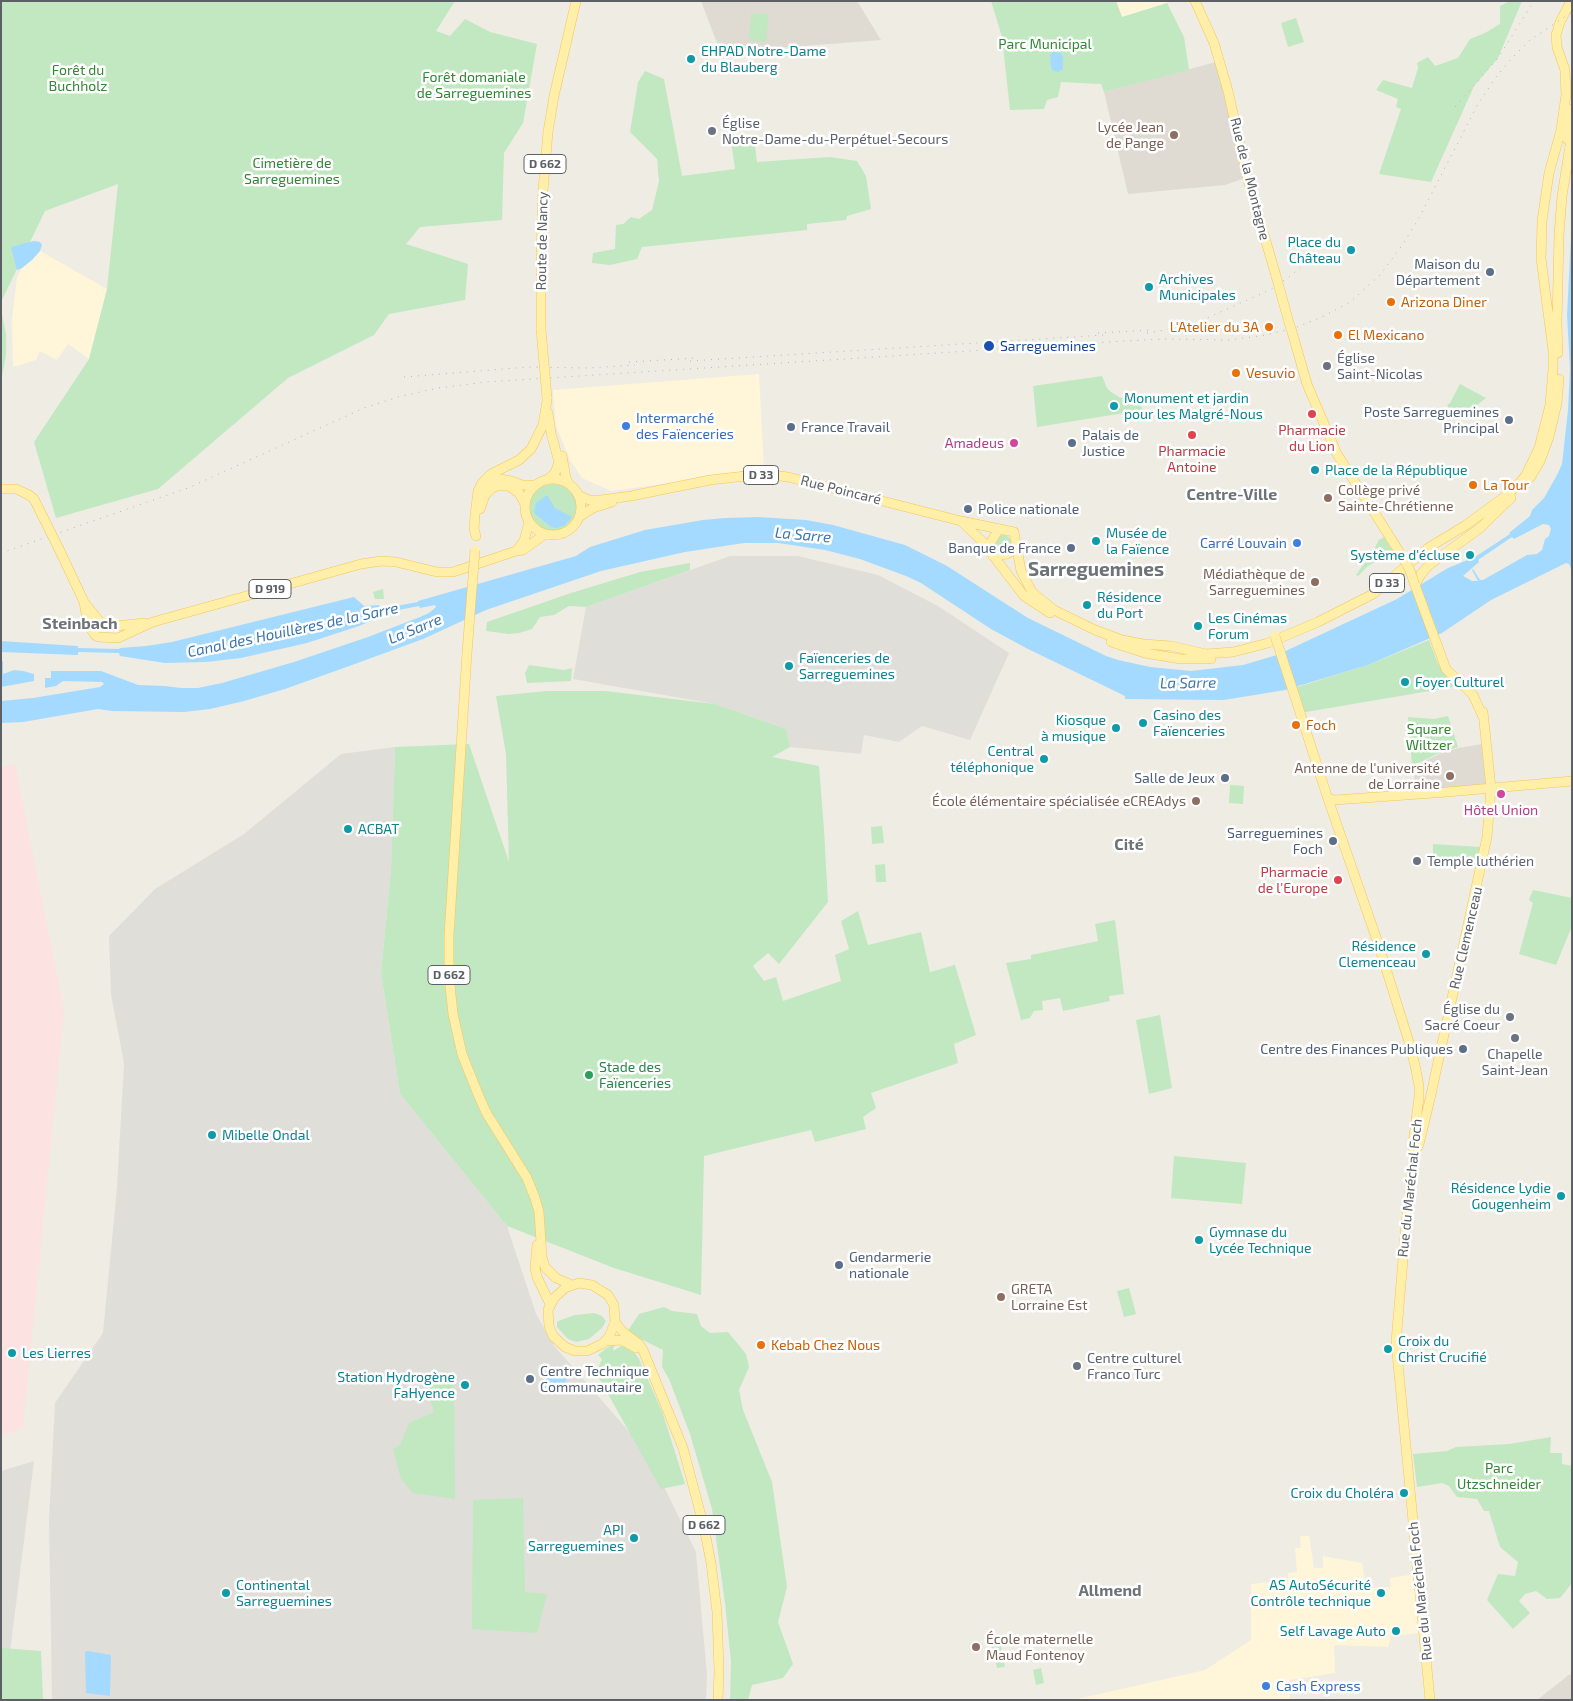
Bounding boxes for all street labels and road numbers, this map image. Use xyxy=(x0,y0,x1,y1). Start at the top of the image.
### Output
street label: Rue de la Montagne xyxy=(1227,116,1273,242)
road number: D 662 xyxy=(524,154,566,173)
street label: Route de Nancy xyxy=(533,191,551,291)
road number: D 33 xyxy=(744,466,778,484)
street label: Rue Poincaré xyxy=(799,472,883,508)
road number: D 33 xyxy=(1370,574,1404,592)
road number: D 919 xyxy=(249,580,291,598)
street label: Rue Clemenceau xyxy=(1446,885,1486,991)
road number: D 662 xyxy=(428,966,470,984)
street label: Rue du Maréchal Foch xyxy=(1394,1118,1426,1258)
road number: D 662 xyxy=(683,1516,725,1534)
street label: Rue du Maréchal Foch xyxy=(1404,1521,1436,1661)

